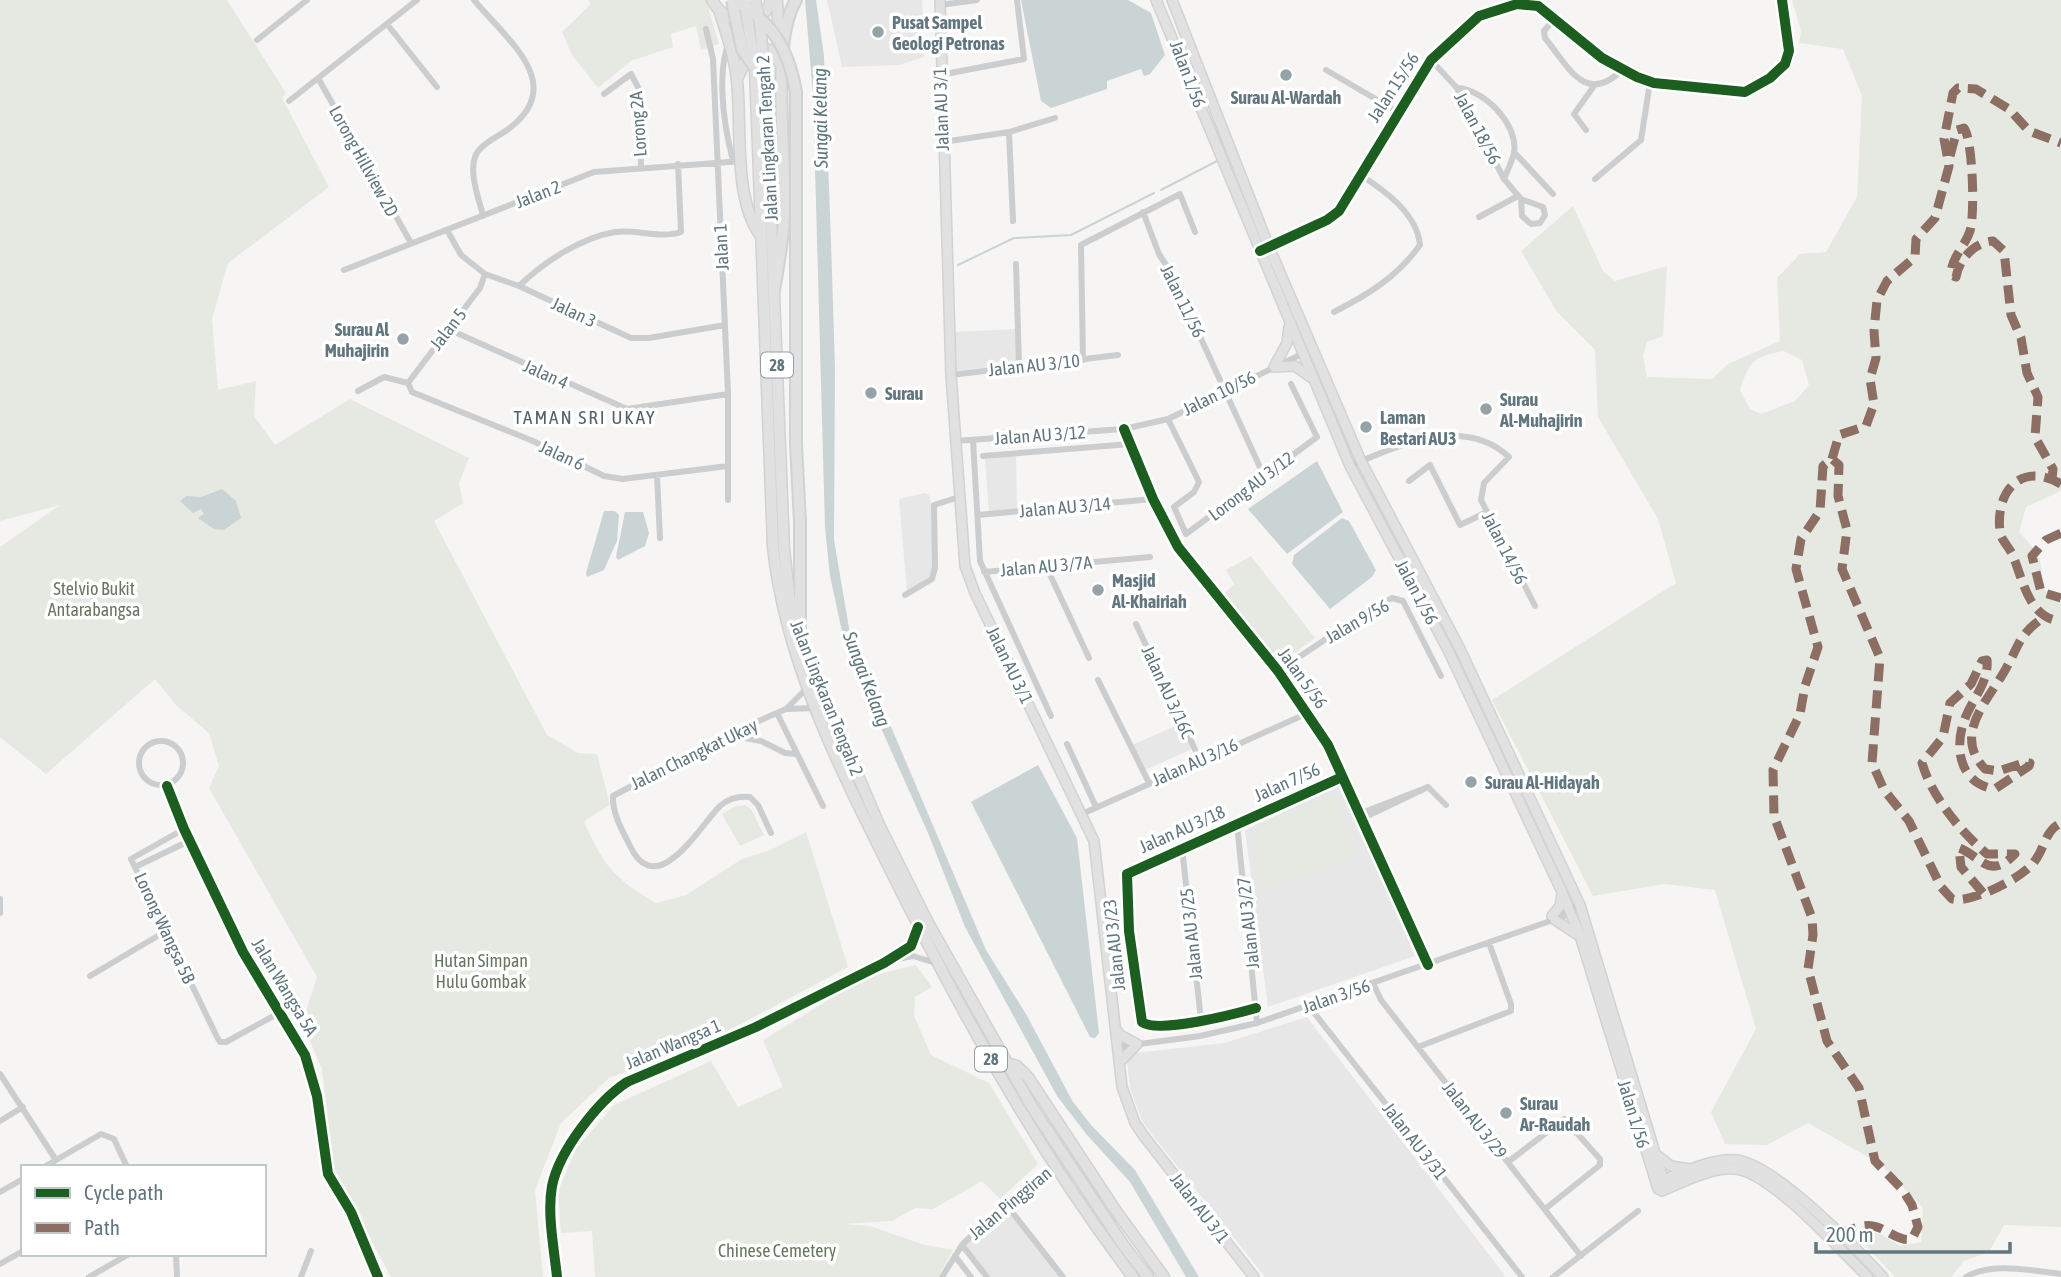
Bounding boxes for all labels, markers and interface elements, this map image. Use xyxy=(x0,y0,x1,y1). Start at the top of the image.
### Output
place label: Pusat Sampel Geologi Petronas xyxy=(892,12,1005,54)
marker: Pusat Sampel Geologi Petronas xyxy=(870,24,886,40)
street label: Jalan 1/56 xyxy=(1166,38,1210,110)
street label: Jalan 15/56 xyxy=(1363,48,1423,126)
street label: Jalan Lingkaran Tengah 2 xyxy=(752,55,782,221)
street label: Jalan AU 3/1 xyxy=(929,67,953,151)
marker: Surau Al-Wardah xyxy=(1278,67,1294,83)
water label: Sungai Kelang xyxy=(808,68,832,169)
place label: Surau Al-Wardah xyxy=(1231,87,1342,108)
street label: Jalan 18/56 xyxy=(1450,88,1506,168)
street label: Lorong 2A xyxy=(625,90,651,157)
street label: Lorong Hillview 2D xyxy=(325,102,403,220)
street label: Jalan 2 xyxy=(512,176,564,212)
street label: Jalan 1 xyxy=(709,223,733,271)
street label: Jalan 11/56 xyxy=(1156,261,1210,341)
street label: Jalan 3 xyxy=(548,293,600,331)
street label: Jalan 5 xyxy=(425,304,471,354)
place label: Surau Al Muhajirin xyxy=(325,319,389,361)
marker: Surau Al Muhajirin xyxy=(395,331,411,347)
street label: Jalan AU 3/10 xyxy=(987,350,1081,380)
road number: 28 xyxy=(761,352,793,378)
street label: Jalan 4 xyxy=(520,355,572,393)
street label: Jalan 10/56 xyxy=(1179,366,1259,420)
place label: Surau xyxy=(885,383,924,404)
marker: Surau xyxy=(863,385,879,401)
place label: Surau Al-Muhajirin xyxy=(1499,389,1583,431)
marker: Surau Al-Muhajirin xyxy=(1478,401,1494,417)
district label: TAMAN SRI UKAY xyxy=(513,406,657,428)
place label: Laman Bestari AU3 xyxy=(1380,407,1456,449)
marker: Laman Bestari AU3 xyxy=(1358,419,1374,435)
street label: Jalan AU 3/12 xyxy=(993,421,1087,449)
street label: Jalan 6 xyxy=(536,436,588,474)
street label: Lorong AU 3/12 xyxy=(1204,447,1298,525)
street label: Jalan AU 3/14 xyxy=(1018,493,1112,521)
street label: Jalan 14/56 xyxy=(1478,508,1532,588)
street label: Jalan AU 3/7A xyxy=(999,552,1093,580)
street label: Jalan 1/56 xyxy=(1391,556,1443,628)
place label: Masjid Al-Khairiah xyxy=(1111,570,1187,612)
park label: Stelvio Bukit Antarabangsa xyxy=(48,578,140,620)
marker: Masjid Al-Khairiah xyxy=(1090,582,1106,598)
street label: Jalan 9/56 xyxy=(1321,594,1393,648)
street label: Jalan Lingkaran Tengah 2 xyxy=(786,617,868,779)
street label: Jalan AU 3/1 xyxy=(982,623,1038,707)
water label: Sungai Kelang xyxy=(838,627,895,730)
street label: Jalan AU 3/16C xyxy=(1137,642,1199,742)
street label: Jalan 5/56 xyxy=(1274,644,1332,712)
street label: Jalan Changkat Ukay xyxy=(627,714,761,794)
street label: Jalan AU 3/16 xyxy=(1149,734,1241,790)
street label: Jalan 7/56 xyxy=(1251,758,1323,806)
place label: Surau Al-Hidayah xyxy=(1485,772,1600,793)
marker: Surau Al-Hidayah xyxy=(1463,774,1479,790)
street label: Jalan AU 3/18 xyxy=(1136,801,1228,857)
street label: Lorong Wangsa 5B xyxy=(130,869,200,987)
street label: Jalan AU 3/27 xyxy=(1233,876,1263,970)
street label: Jalan AU 3/25 xyxy=(1176,887,1206,981)
street label: Jalan AU 3/23 xyxy=(1099,898,1129,992)
street label: Jalan Wangsa 5A xyxy=(248,934,322,1040)
park label: Hutan Simpan Hulu Gombak xyxy=(434,950,528,992)
street label: Jalan 3/56 xyxy=(1300,975,1372,1017)
street label: Jalan Wangsa 1 xyxy=(622,1015,724,1073)
road number: 28 xyxy=(975,1046,1007,1072)
street label: Jalan AU 3/29 xyxy=(1438,1077,1512,1163)
street label: Jalan 1/56 xyxy=(1614,1077,1654,1151)
place label: Surau Ar-Raudah xyxy=(1519,1093,1591,1135)
street label: Jalan AU 3/31 xyxy=(1378,1098,1452,1184)
marker: Surau Ar-Raudah xyxy=(1498,1105,1514,1121)
street label: Jalan Pinggiran xyxy=(965,1162,1055,1244)
legend xyxy=(21,1165,266,1256)
street label: Jalan AU 3/1 xyxy=(1166,1169,1234,1247)
text: Cycle path xyxy=(84,1180,163,1204)
scale bar xyxy=(1816,1210,2010,1254)
text: Path xyxy=(84,1215,120,1239)
text: 200 m xyxy=(1826,1222,1874,1246)
park label: Chinese Cemetery xyxy=(718,1240,836,1261)

